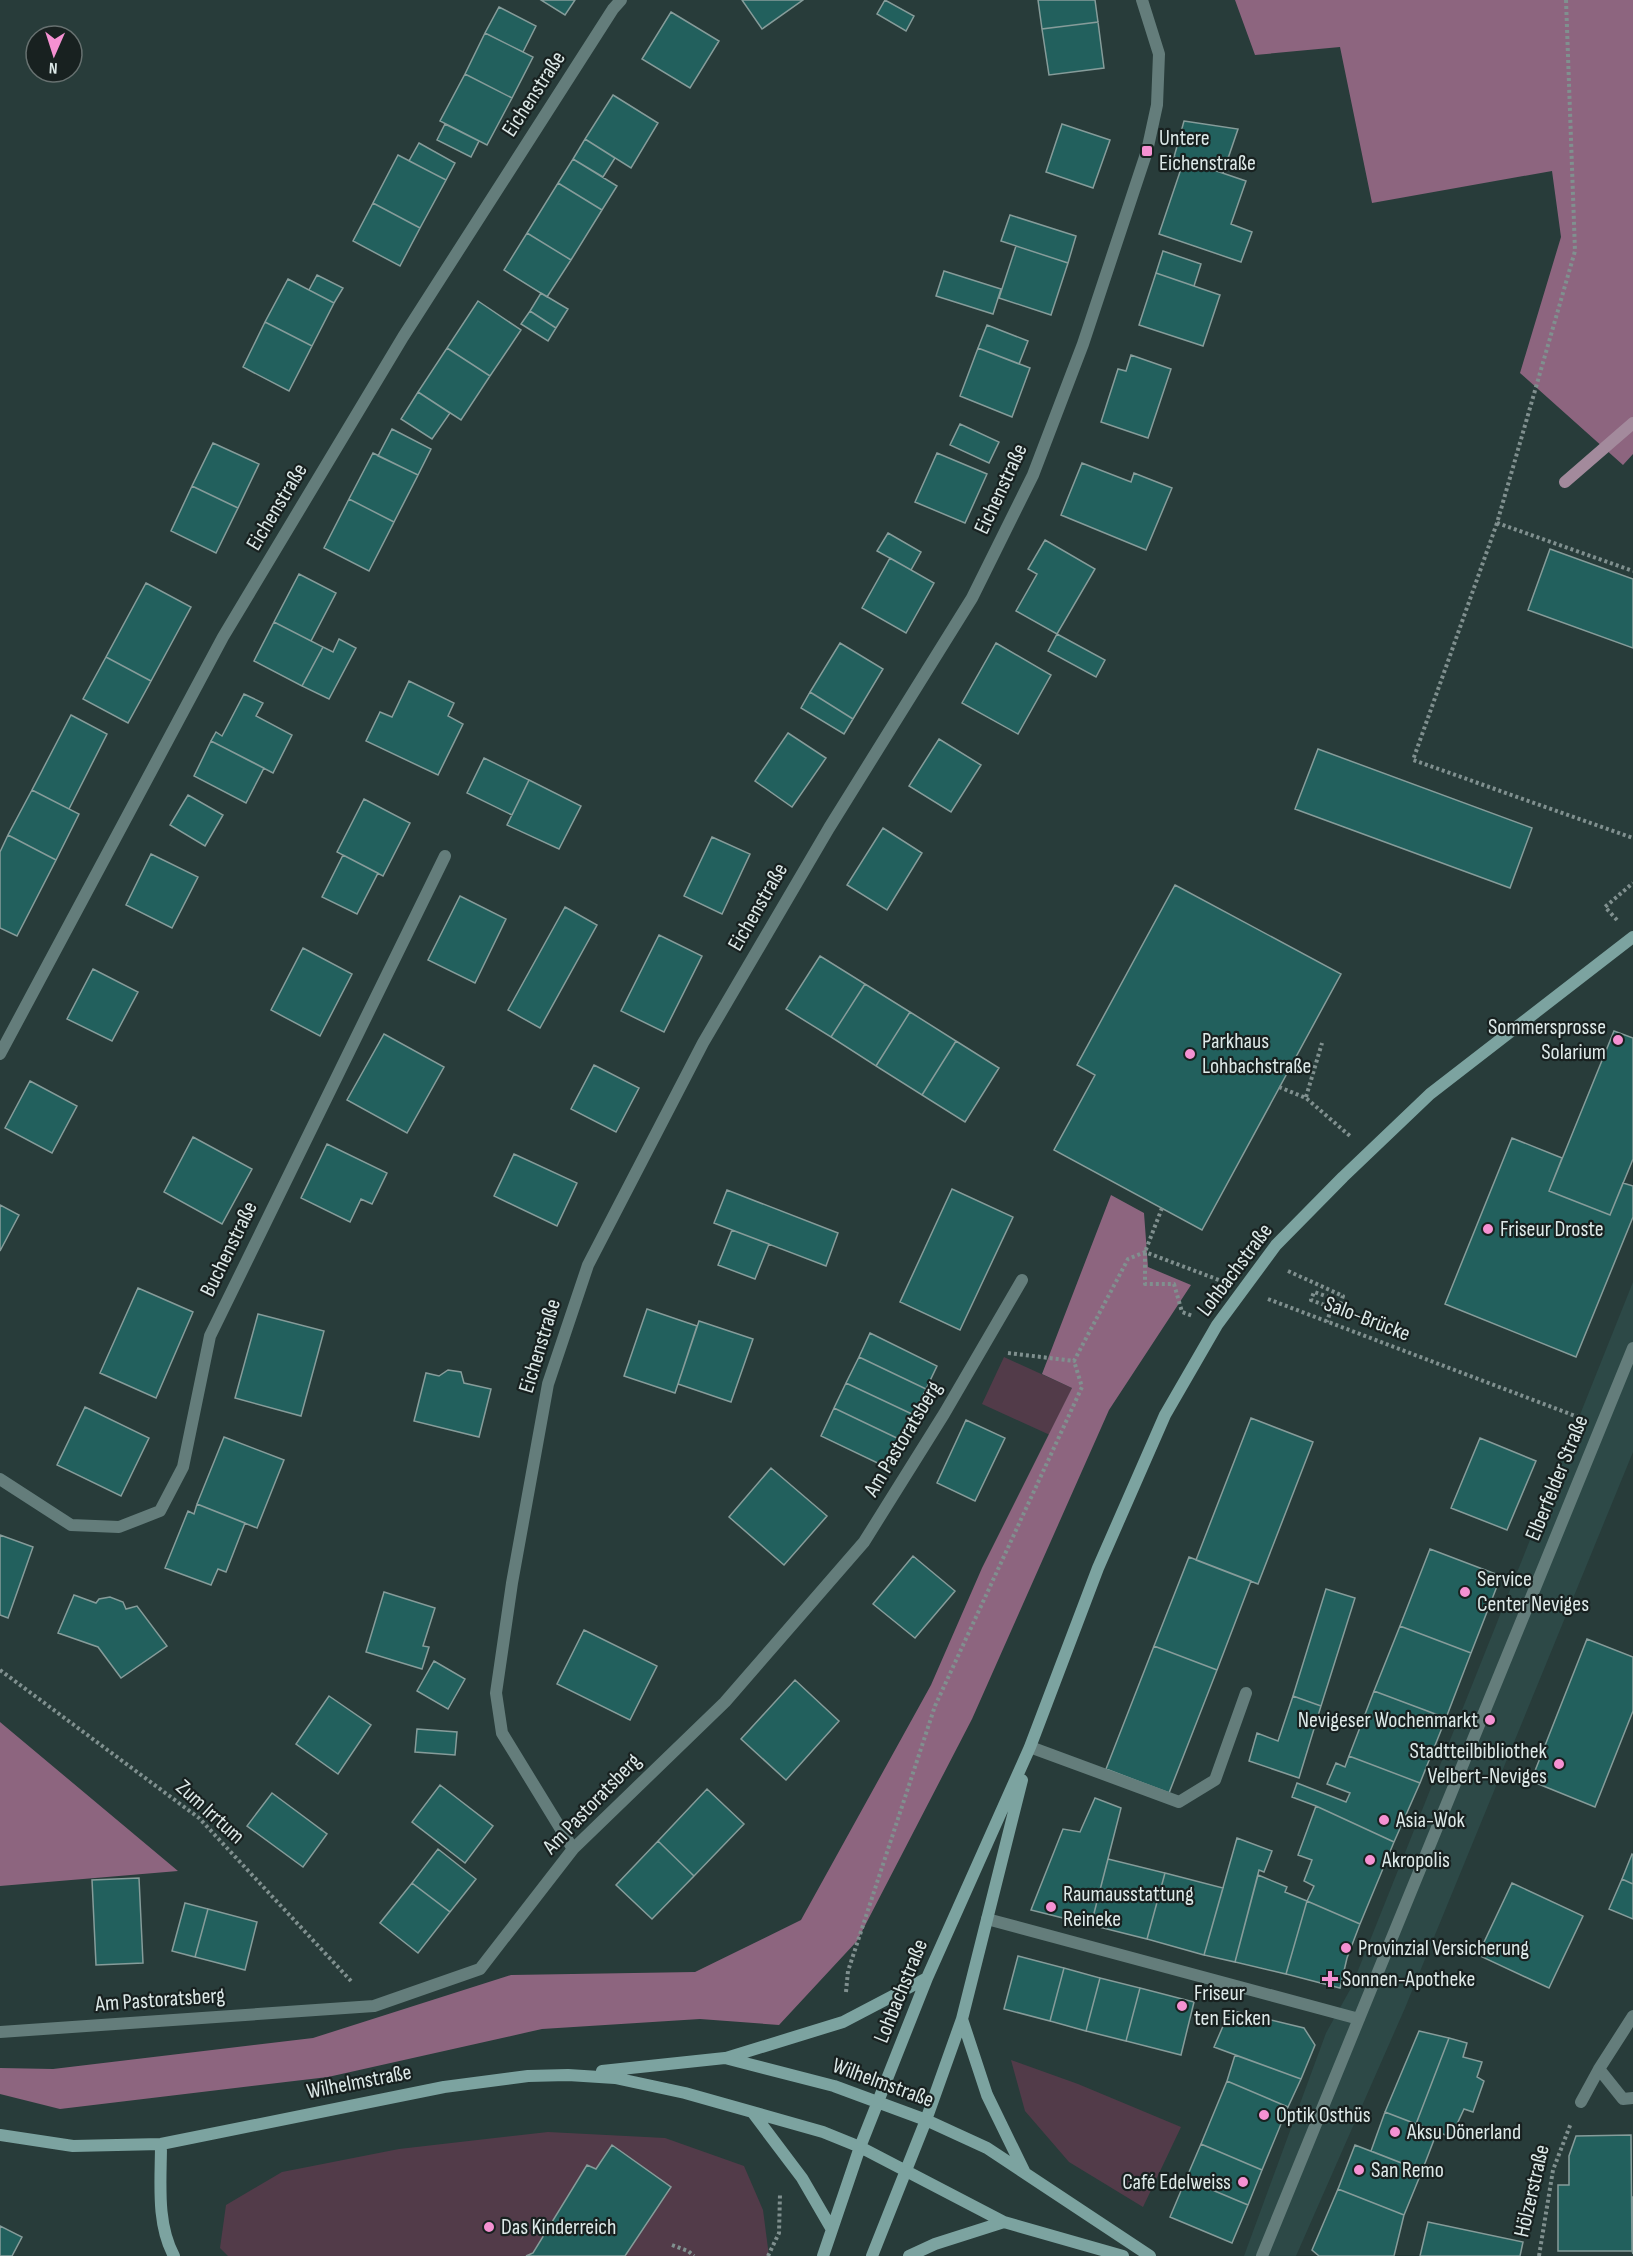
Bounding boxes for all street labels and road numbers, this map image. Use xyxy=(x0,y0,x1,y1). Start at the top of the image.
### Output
street label: Eichenstraße xyxy=(496,46,572,142)
street label: Eichenstraße xyxy=(968,439,1034,539)
street label: Eichenstraße xyxy=(241,459,313,555)
street label: Eichenstraße xyxy=(722,858,794,956)
street label: Buchenstraße xyxy=(194,1197,264,1301)
street label: Lohbachstraße xyxy=(1191,1218,1279,1322)
street label: Salo-Brücke xyxy=(1320,1290,1414,1348)
street label: Eichenstraße xyxy=(513,1296,567,1396)
street label: Am Pastoratsberg xyxy=(857,1376,948,1502)
street label: Elberfelder Straße xyxy=(1520,1411,1594,1545)
street label: Am Pastoratsberg xyxy=(536,1748,647,1861)
street label: Zum Irrtum xyxy=(170,1774,250,1850)
street label: Lohbachstraße xyxy=(868,1935,934,2047)
street label: Am Pastoratsberg xyxy=(93,1982,226,2018)
street label: Wilhelmstraße xyxy=(829,2052,937,2114)
street label: Wilhelmstraße xyxy=(304,2059,414,2105)
street label: Hölzerstraße xyxy=(1508,2142,1556,2240)

